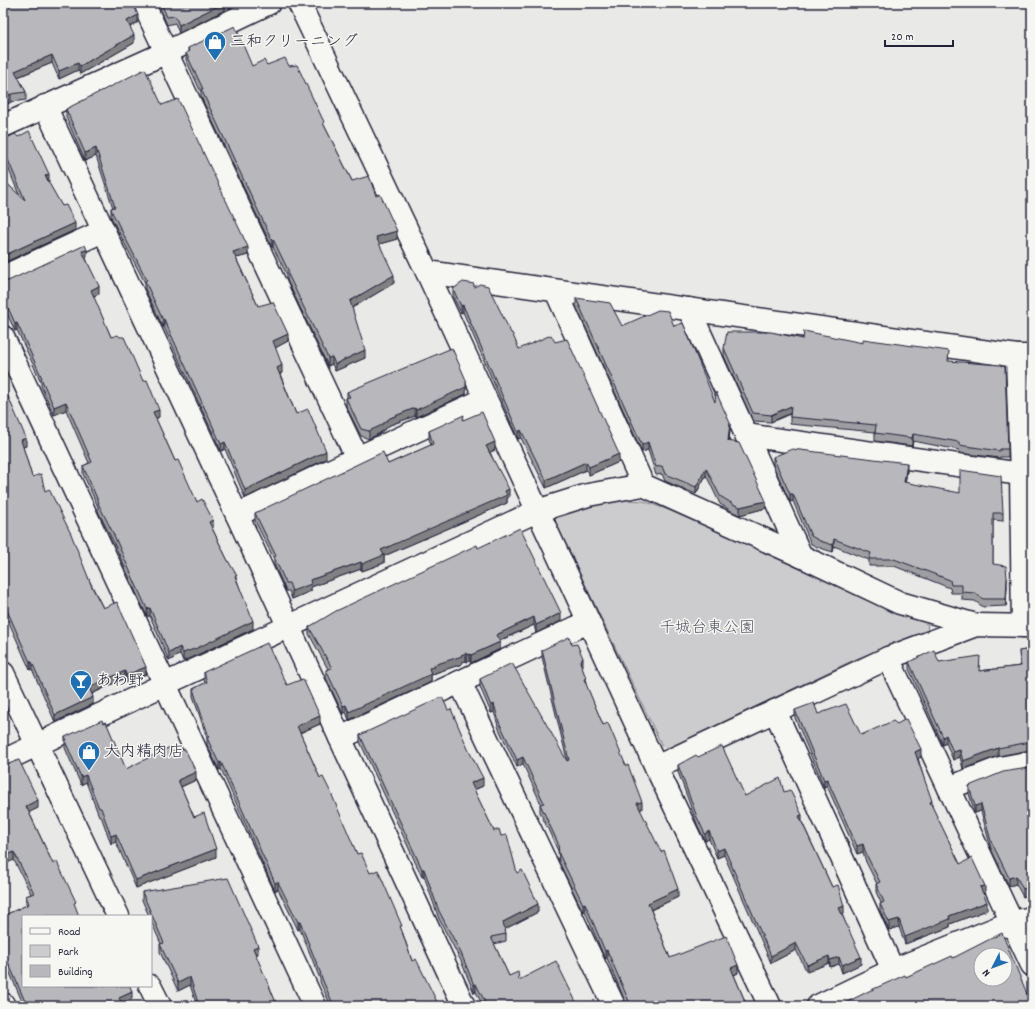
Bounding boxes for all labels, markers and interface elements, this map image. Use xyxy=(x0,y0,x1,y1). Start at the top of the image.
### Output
scale bar xyxy=(885,22,953,48)
shop icon: 三和クリーニング xyxy=(202,29,228,62)
text: 20 m xyxy=(891,29,914,46)
place label: 三和クリーニング xyxy=(230,31,358,54)
park label: 千城台東公園 xyxy=(659,617,755,640)
bar icon: あわ野 xyxy=(68,668,94,701)
place label: あわ野 xyxy=(96,670,144,693)
shop icon: 大内精肉店 xyxy=(76,739,102,772)
place label: 大内精肉店 xyxy=(104,741,184,764)
legend xyxy=(22,915,152,987)
text: Road xyxy=(58,924,80,941)
text: Park xyxy=(58,944,79,961)
north arrow xyxy=(973,947,1013,987)
text: Building xyxy=(58,964,93,981)
text: N xyxy=(979,965,995,980)

